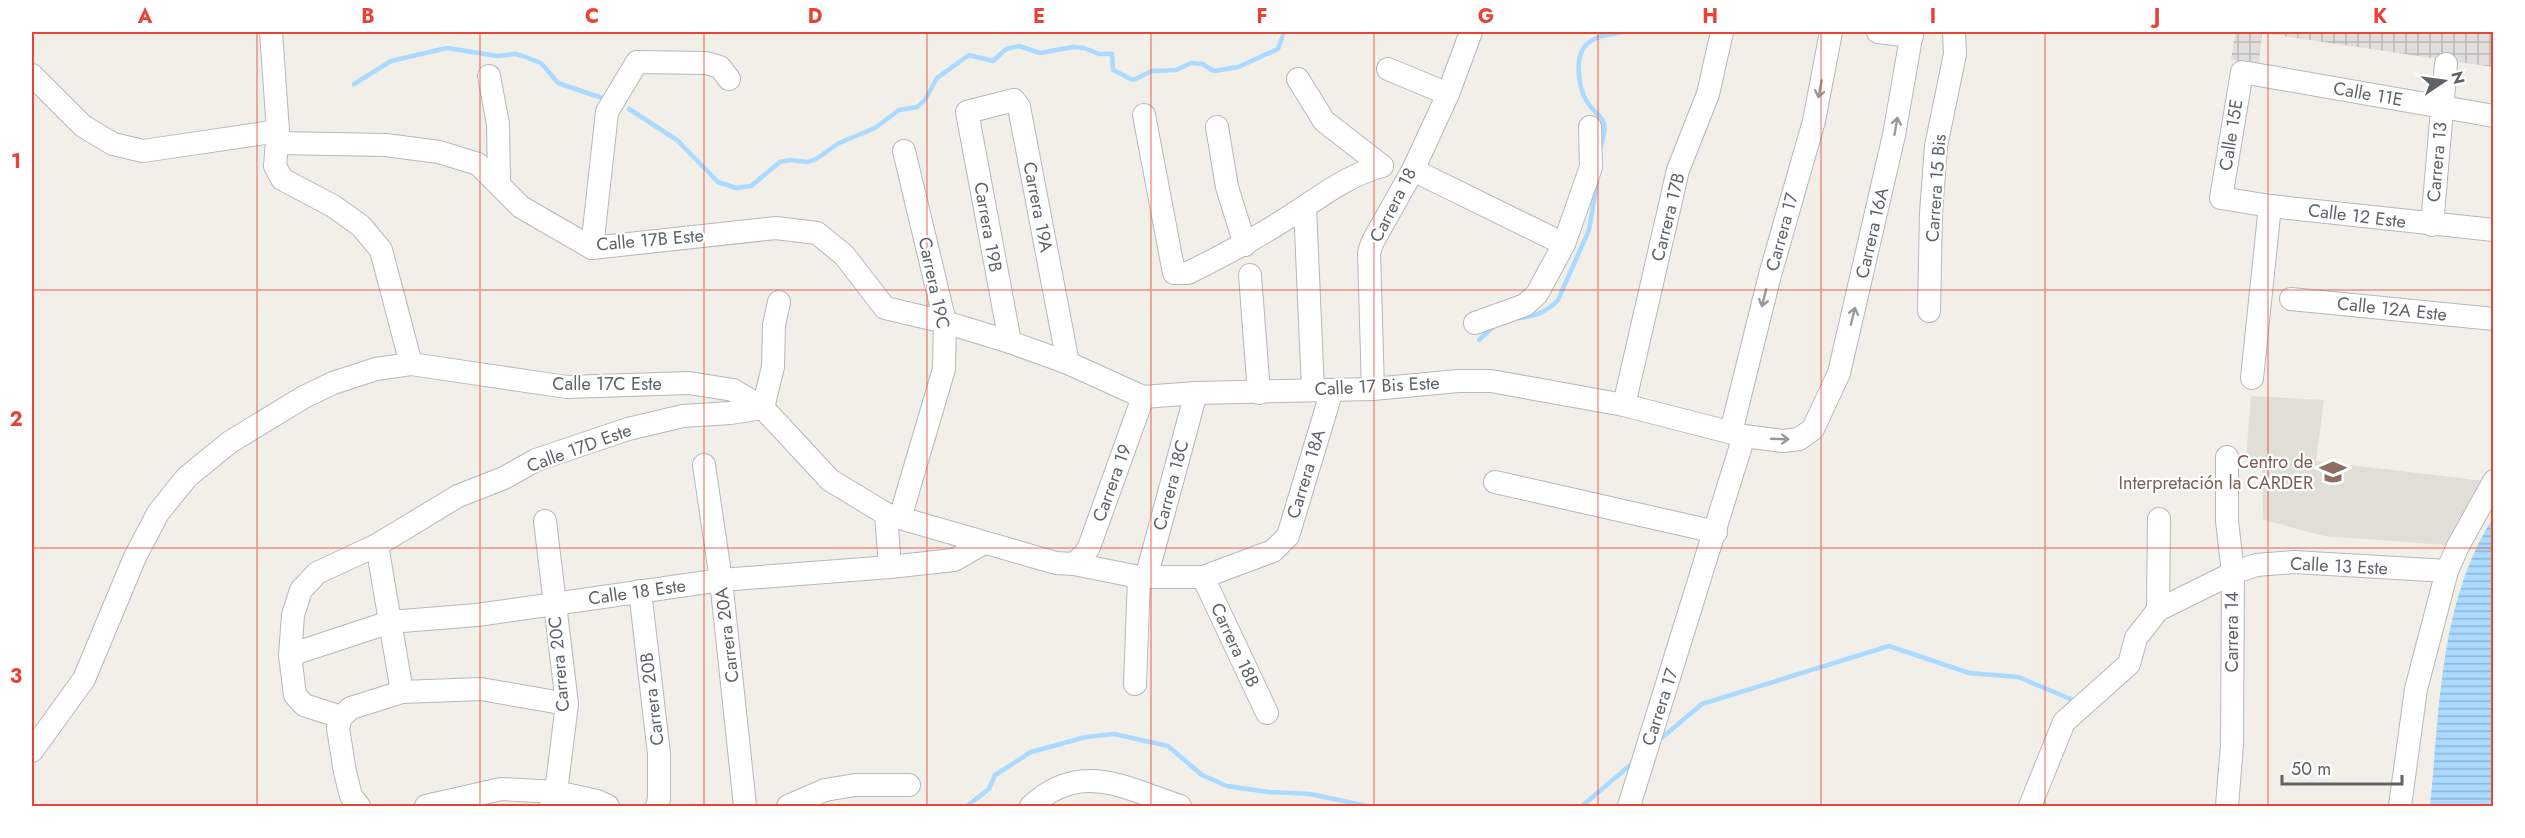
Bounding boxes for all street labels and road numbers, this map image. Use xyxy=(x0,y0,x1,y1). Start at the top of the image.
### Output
street label: Calle 11E xyxy=(2331,75,2405,113)
street label: Calle 15E xyxy=(2213,97,2249,173)
street label: Carrera 13 xyxy=(2421,121,2453,203)
street label: Carrera 15 Bis xyxy=(1919,133,1953,243)
street label: Carrera 19A xyxy=(1016,160,1060,255)
street label: Carrera 18 xyxy=(1363,163,1423,247)
street label: Carrera 17B xyxy=(1644,170,1692,264)
street label: Carrera 19B xyxy=(967,180,1009,274)
street label: Carrera 16A xyxy=(1849,185,1895,281)
street label: Carrera 17 xyxy=(1759,189,1805,274)
street label: Calle 12 Este xyxy=(2307,197,2407,235)
street label: Calle 17B Este xyxy=(595,222,705,258)
street label: Carrera 19C xyxy=(912,235,956,331)
street label: Calle 12A Este xyxy=(2336,290,2448,328)
street label: Calle 17 Bis Este xyxy=(1314,370,1440,402)
street label: Calle 17C Este xyxy=(552,371,662,397)
street label: Calle 17D Este xyxy=(523,417,635,479)
street label: Carrera 18A xyxy=(1280,426,1332,522)
street label: Carrera 18C xyxy=(1146,437,1196,533)
street label: Carrera 19 xyxy=(1086,440,1138,526)
street label: Calle 13 Este xyxy=(2289,550,2389,582)
street label: Calle 18 Este xyxy=(587,572,687,612)
street label: Carrera 20A xyxy=(708,586,746,684)
street label: Carrera 14 xyxy=(2219,591,2245,673)
street label: Carrera 18B xyxy=(1204,598,1266,692)
street label: Carrera 20C xyxy=(542,615,576,713)
street label: Carrera 20B xyxy=(633,651,671,747)
street label: Carrera 17 xyxy=(1635,664,1685,749)

